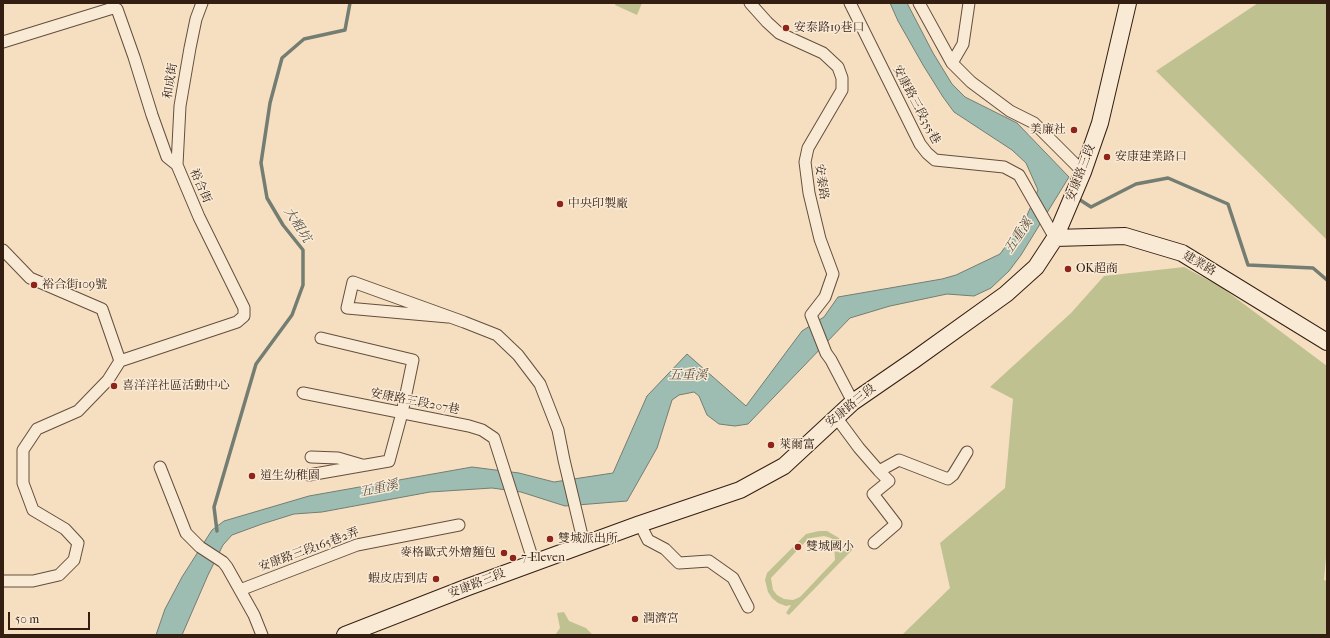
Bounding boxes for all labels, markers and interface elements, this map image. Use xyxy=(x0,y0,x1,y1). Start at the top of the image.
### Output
place label: 安泰路19巷口 xyxy=(794,21,865,35)
marker: 安泰路19巷口 xyxy=(781,23,791,33)
street label: 和成街 xyxy=(161,62,181,100)
street label: 安康路三段355巷 xyxy=(889,63,943,147)
place label: 美廉社 xyxy=(1030,123,1066,137)
marker: 美廉社 xyxy=(1069,125,1079,135)
street label: 安康路三段 xyxy=(1064,142,1098,204)
place label: 安康建業路口 xyxy=(1115,150,1187,164)
marker: 安康建業路口 xyxy=(1102,152,1112,162)
street label: 安泰路 xyxy=(811,163,831,201)
street label: 裕合街 xyxy=(186,167,214,205)
place label: 中央印製廠 xyxy=(568,197,628,211)
marker: 中央印製廠 xyxy=(555,199,565,209)
water label: 大粗坑 xyxy=(280,204,314,246)
water label: 五重溪 xyxy=(1002,215,1036,257)
street label: 建業路 xyxy=(1180,249,1218,279)
place label: OK超商 xyxy=(1076,262,1118,276)
marker: OK超商 xyxy=(1063,264,1073,274)
place label: 裕合街109號 xyxy=(42,278,107,292)
marker: 裕合街109號 xyxy=(29,280,39,290)
water label: 五重溪 xyxy=(669,368,707,384)
place label: 喜洋洋社區活動中心 xyxy=(122,379,230,393)
marker: 喜洋洋社區活動中心 xyxy=(109,381,119,391)
street label: 安康路三段 xyxy=(823,382,879,430)
street label: 安康路三段207巷 xyxy=(369,386,461,418)
place label: 萊爾富 xyxy=(779,438,815,452)
marker: 萊爾富 xyxy=(766,440,776,450)
place label: 道生幼稚園 xyxy=(260,469,320,483)
marker: 道生幼稚園 xyxy=(247,471,257,481)
water label: 五重溪 xyxy=(358,477,400,501)
street label: 安康路三段165巷2弄 xyxy=(257,525,361,575)
place label: 雙城派出所 xyxy=(558,532,618,546)
marker: 雙城派出所 xyxy=(545,534,555,544)
place label: 雙城國小 xyxy=(806,540,854,554)
marker: 雙城國小 xyxy=(793,542,803,552)
place label: 麥格歐式外燴麵包 xyxy=(400,546,496,560)
marker: 麥格歐式外燴麵包 xyxy=(499,548,509,558)
place label: 7-Eleven xyxy=(521,551,565,565)
marker: 7-Eleven xyxy=(508,553,518,563)
street label: 安康路三段 xyxy=(446,567,508,601)
place label: 蝦皮店到店 xyxy=(368,572,428,586)
marker: 蝦皮店到店 xyxy=(431,574,441,584)
scale bar xyxy=(10,604,92,630)
text: 50 m xyxy=(15,612,39,626)
place label: 潤濟宮 xyxy=(643,612,679,626)
marker: 潤濟宮 xyxy=(630,614,640,624)

